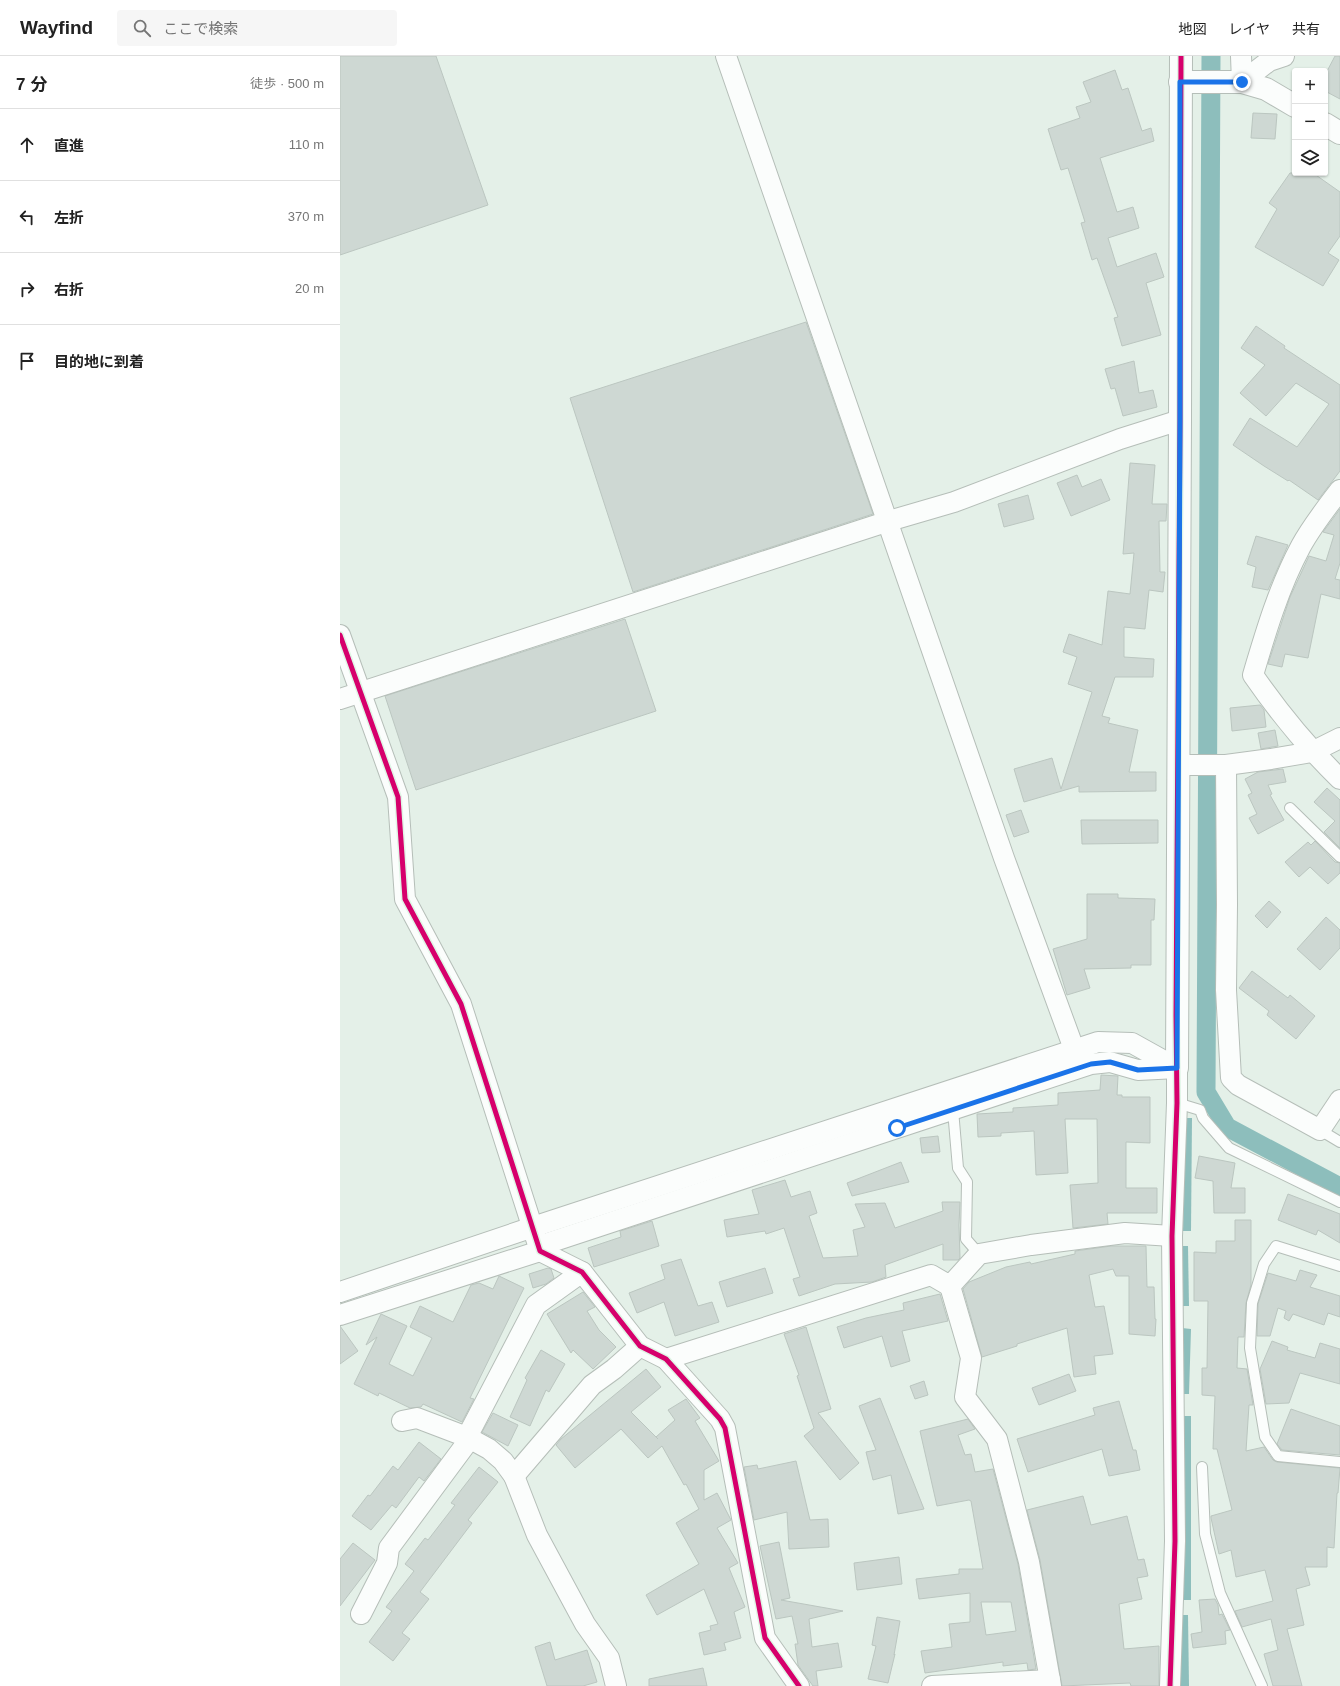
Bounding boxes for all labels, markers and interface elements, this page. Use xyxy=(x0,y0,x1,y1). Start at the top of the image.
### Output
search box xyxy=(117,10,397,46)
text: Wayfind xyxy=(20,17,93,38)
icon: search xyxy=(131,17,153,39)
text: ここで検索 xyxy=(163,20,238,37)
text: 地図 xyxy=(1178,21,1206,37)
text: レイヤ xyxy=(1228,21,1270,37)
text: 共有 xyxy=(1292,21,1320,37)
map controls xyxy=(1292,68,1328,176)
button: + xyxy=(1292,68,1328,104)
route end xyxy=(1233,73,1251,91)
text: 7 分 xyxy=(16,75,47,94)
text: 徒歩 · 500 m xyxy=(250,76,324,91)
button: − xyxy=(1292,104,1328,140)
icon: ahead xyxy=(16,134,38,156)
text: 直進 xyxy=(54,137,84,154)
text: 110 m xyxy=(289,137,324,152)
button: layers xyxy=(1292,140,1328,176)
icon: left xyxy=(16,206,38,228)
text: 左折 xyxy=(54,209,84,226)
text: 370 m xyxy=(288,209,324,224)
icon: right xyxy=(16,278,38,300)
text: 右折 xyxy=(54,281,84,298)
text: 20 m xyxy=(295,281,324,296)
icon: arrive xyxy=(16,350,38,372)
text: 目的地に到着 xyxy=(54,353,144,370)
route start xyxy=(888,1119,906,1137)

